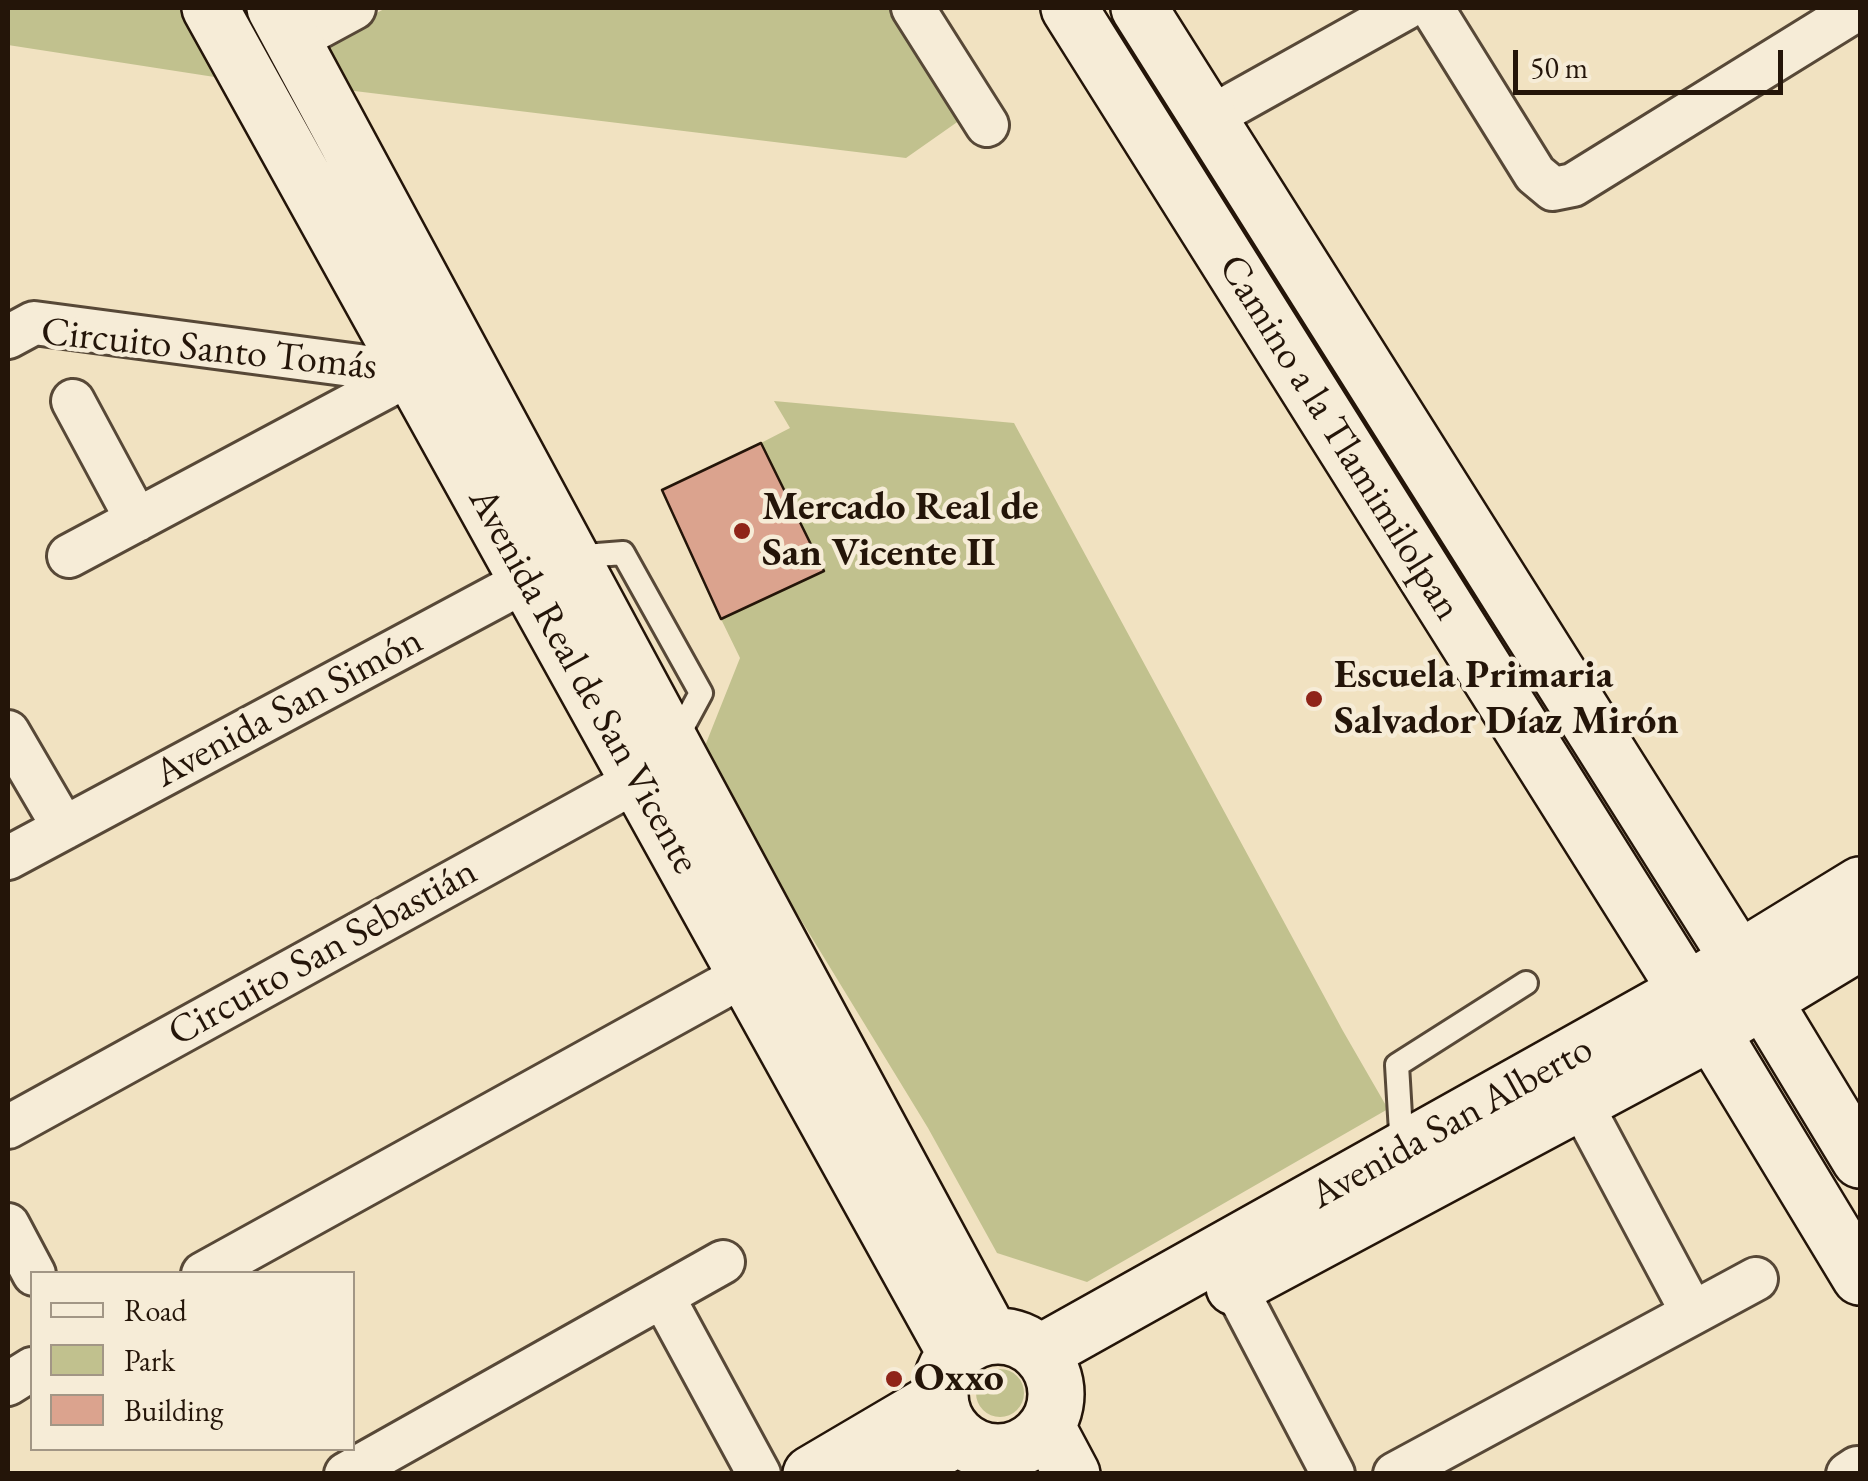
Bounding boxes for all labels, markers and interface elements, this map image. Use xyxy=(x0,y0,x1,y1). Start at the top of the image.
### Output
scale bar xyxy=(1518,30,1788,92)
text: 50 m xyxy=(1530,48,1588,87)
street label: Camino a la Tlamimilolpan xyxy=(1207,247,1471,629)
street label: Circuito Santo Tomás xyxy=(39,308,379,392)
street label: Avenida Real de San Vicente xyxy=(457,480,709,882)
place label: Mercado Real de San Vicente II xyxy=(762,484,1039,578)
marker: Mercado Real de San Vicente II xyxy=(731,520,753,542)
street label: Avenida San Simón xyxy=(147,617,431,799)
place label: Escuela Primaria Salvador Díaz Mirón xyxy=(1334,652,1679,746)
marker: Escuela Primaria Salvador Díaz Mirón xyxy=(1303,688,1325,710)
street label: Circuito San Sebastián xyxy=(160,848,486,1058)
street label: Avenida San Alberto xyxy=(1303,1026,1601,1220)
legend xyxy=(30,1271,355,1451)
text: Road xyxy=(124,1291,187,1330)
text: Park xyxy=(124,1341,175,1380)
place label: Oxxo xyxy=(914,1355,1004,1403)
marker: Oxxo xyxy=(883,1368,905,1390)
text: Building xyxy=(124,1391,223,1430)

